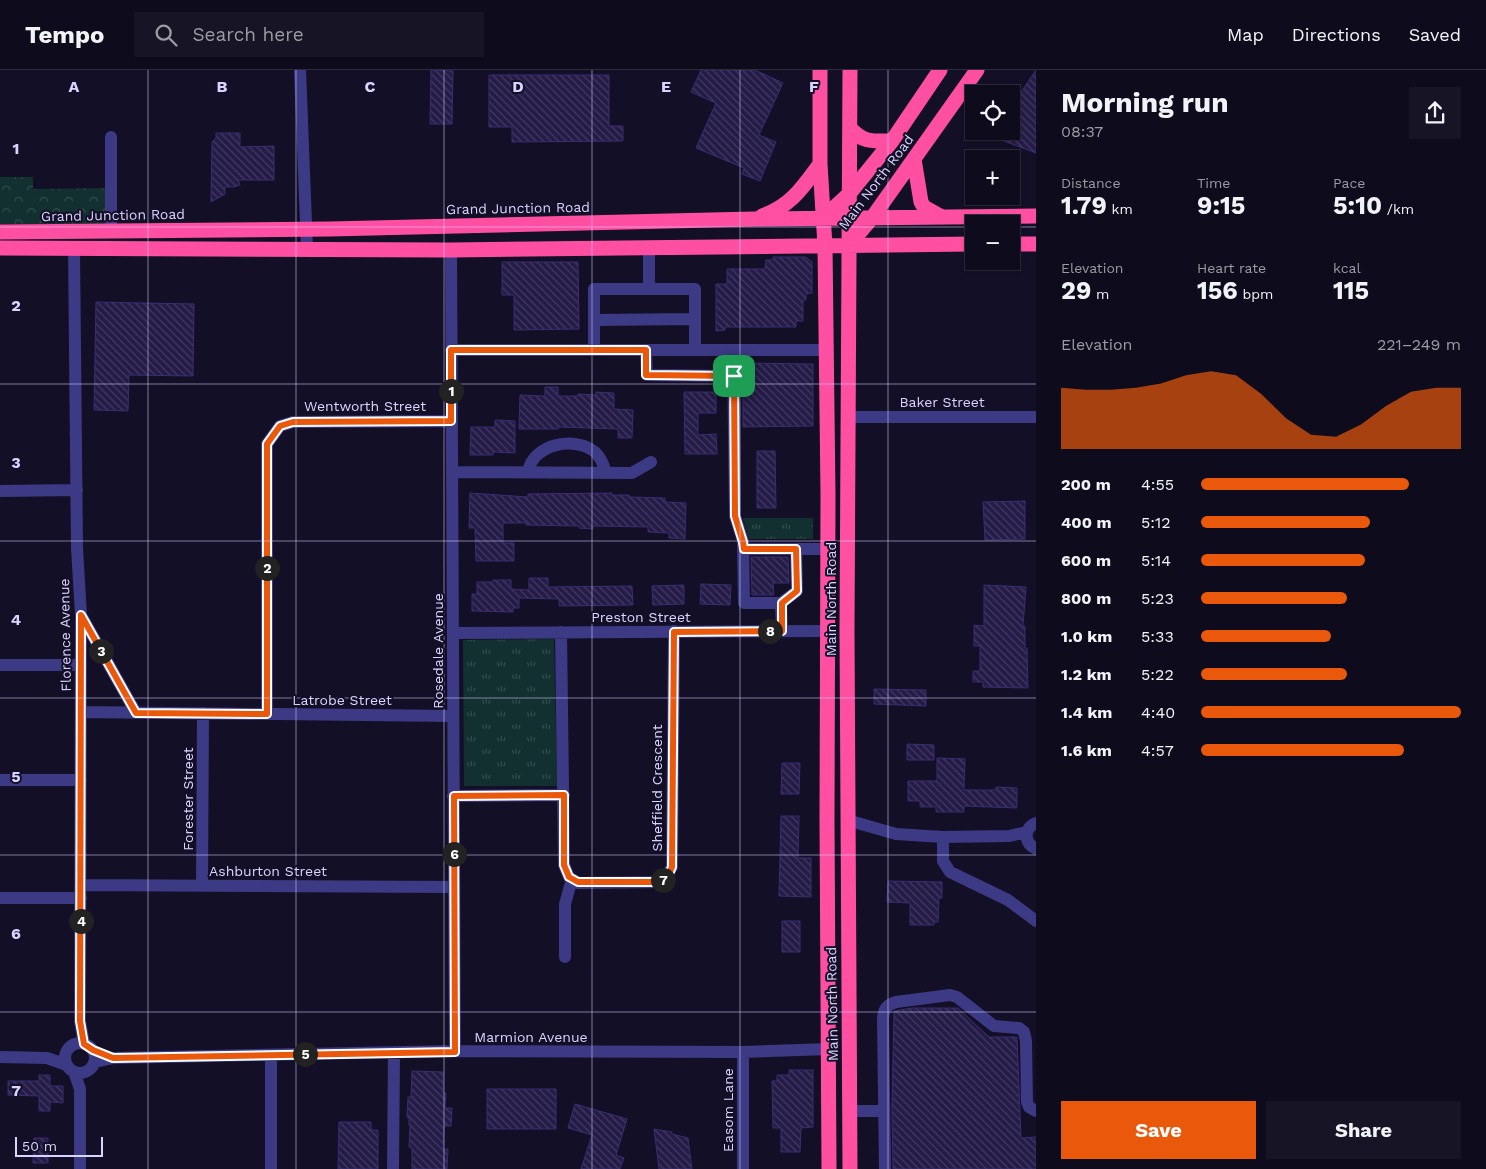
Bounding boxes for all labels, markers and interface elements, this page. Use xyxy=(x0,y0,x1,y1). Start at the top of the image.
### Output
search box xyxy=(134,12,484,57)
text: Tempo xyxy=(25,21,104,49)
icon: search xyxy=(152,21,180,49)
text: Search here xyxy=(192,23,304,46)
text: Map xyxy=(1227,24,1264,45)
text: Directions xyxy=(1292,24,1381,45)
text: Saved xyxy=(1409,24,1461,45)
text: A xyxy=(69,77,80,96)
text: B xyxy=(217,77,228,96)
text: C xyxy=(365,77,376,96)
text: D xyxy=(512,77,524,96)
text: E xyxy=(661,77,671,96)
text: F xyxy=(809,77,819,96)
map controls xyxy=(965,85,1020,270)
button: locate xyxy=(965,85,1020,140)
text: Morning run xyxy=(1061,86,1229,119)
button: share xyxy=(1409,87,1461,139)
text: 08:37 xyxy=(1061,122,1103,141)
street label: Main North Road xyxy=(835,132,917,232)
text: 1 xyxy=(13,139,19,158)
button: + xyxy=(965,150,1020,205)
text: Distance xyxy=(1061,175,1121,191)
text: Time xyxy=(1197,175,1230,191)
text: Pace xyxy=(1333,175,1365,191)
text: 1.79 xyxy=(1061,191,1107,220)
text: 9:15 xyxy=(1197,191,1245,220)
text: 5:10 xyxy=(1333,191,1382,220)
street label: Grand Junction Road xyxy=(446,199,590,217)
text: km xyxy=(1107,201,1133,217)
text: /km xyxy=(1382,201,1414,217)
street label: Grand Junction Road xyxy=(41,206,185,224)
button: − xyxy=(965,215,1020,270)
text: Elevation xyxy=(1061,260,1124,276)
text: Heart rate xyxy=(1197,260,1266,276)
text: kcal xyxy=(1333,260,1361,276)
text: 29 xyxy=(1061,276,1091,305)
text: 156 xyxy=(1197,276,1238,305)
text: 115 xyxy=(1333,276,1369,305)
text: m xyxy=(1091,286,1109,302)
text: bpm xyxy=(1238,286,1273,302)
text: 2 xyxy=(11,296,21,315)
text: Elevation xyxy=(1061,335,1132,354)
text: 221–249 m xyxy=(1377,335,1461,354)
pin xyxy=(713,355,755,397)
icon: arrive xyxy=(720,362,748,390)
pin: 1 xyxy=(438,378,464,404)
text: 1 xyxy=(448,383,455,399)
street label: Baker Street xyxy=(899,394,985,410)
street label: Wentworth Street xyxy=(304,398,426,414)
text: 3 xyxy=(11,453,21,472)
text: 200 m xyxy=(1061,475,1111,494)
text: 4:55 xyxy=(1141,475,1174,494)
text: 400 m xyxy=(1061,513,1112,532)
text: 5:12 xyxy=(1141,513,1171,532)
street label: Main North Road xyxy=(823,542,839,656)
text: 600 m xyxy=(1061,551,1111,570)
text: 5:14 xyxy=(1141,551,1171,570)
pin: 2 xyxy=(254,556,280,580)
text: 2 xyxy=(263,560,272,576)
street label: Florence Avenue xyxy=(56,578,74,692)
text: 800 m xyxy=(1061,589,1111,608)
text: 5:23 xyxy=(1141,589,1174,608)
street label: Rosedale Avenue xyxy=(430,593,446,709)
street label: Preston Street xyxy=(591,609,691,625)
text: 4 xyxy=(11,610,21,629)
pin: 8 xyxy=(758,618,782,644)
text: 8 xyxy=(766,623,775,639)
text: 1.0 km xyxy=(1061,627,1112,646)
text: 5:33 xyxy=(1141,627,1174,646)
pin: 3 xyxy=(88,638,114,664)
text: 3 xyxy=(97,643,106,659)
text: 1.2 km xyxy=(1061,665,1112,684)
text: 5:22 xyxy=(1141,665,1174,684)
street label: Latrobe Street xyxy=(292,692,392,708)
text: 1.4 km xyxy=(1061,703,1112,722)
text: 4:40 xyxy=(1141,703,1175,722)
street label: Sheffield Crescent xyxy=(649,724,665,852)
text: 1.6 km xyxy=(1061,741,1112,760)
text: 4:57 xyxy=(1141,741,1174,760)
street label: Forester Street xyxy=(180,747,196,851)
text: 5 xyxy=(11,767,21,786)
pin: 6 xyxy=(442,842,466,866)
text: 6 xyxy=(450,846,459,862)
street label: Ashburton Street xyxy=(209,863,327,879)
pin: 7 xyxy=(650,868,676,892)
text: 7 xyxy=(659,872,668,888)
pin: 4 xyxy=(68,908,94,934)
text: 4 xyxy=(77,913,86,929)
text: 6 xyxy=(11,924,21,943)
street label: Main North Road xyxy=(823,947,841,1061)
street label: Marmion Avenue xyxy=(474,1029,588,1045)
pin: 5 xyxy=(292,1042,318,1066)
text: 5 xyxy=(301,1046,310,1062)
street label: Easom Lane xyxy=(720,1068,736,1152)
text: 7 xyxy=(11,1081,21,1100)
button: Save xyxy=(1061,1101,1256,1159)
button: Share xyxy=(1266,1101,1461,1159)
scale bar xyxy=(15,1134,102,1157)
text: 50 m xyxy=(22,1138,57,1154)

